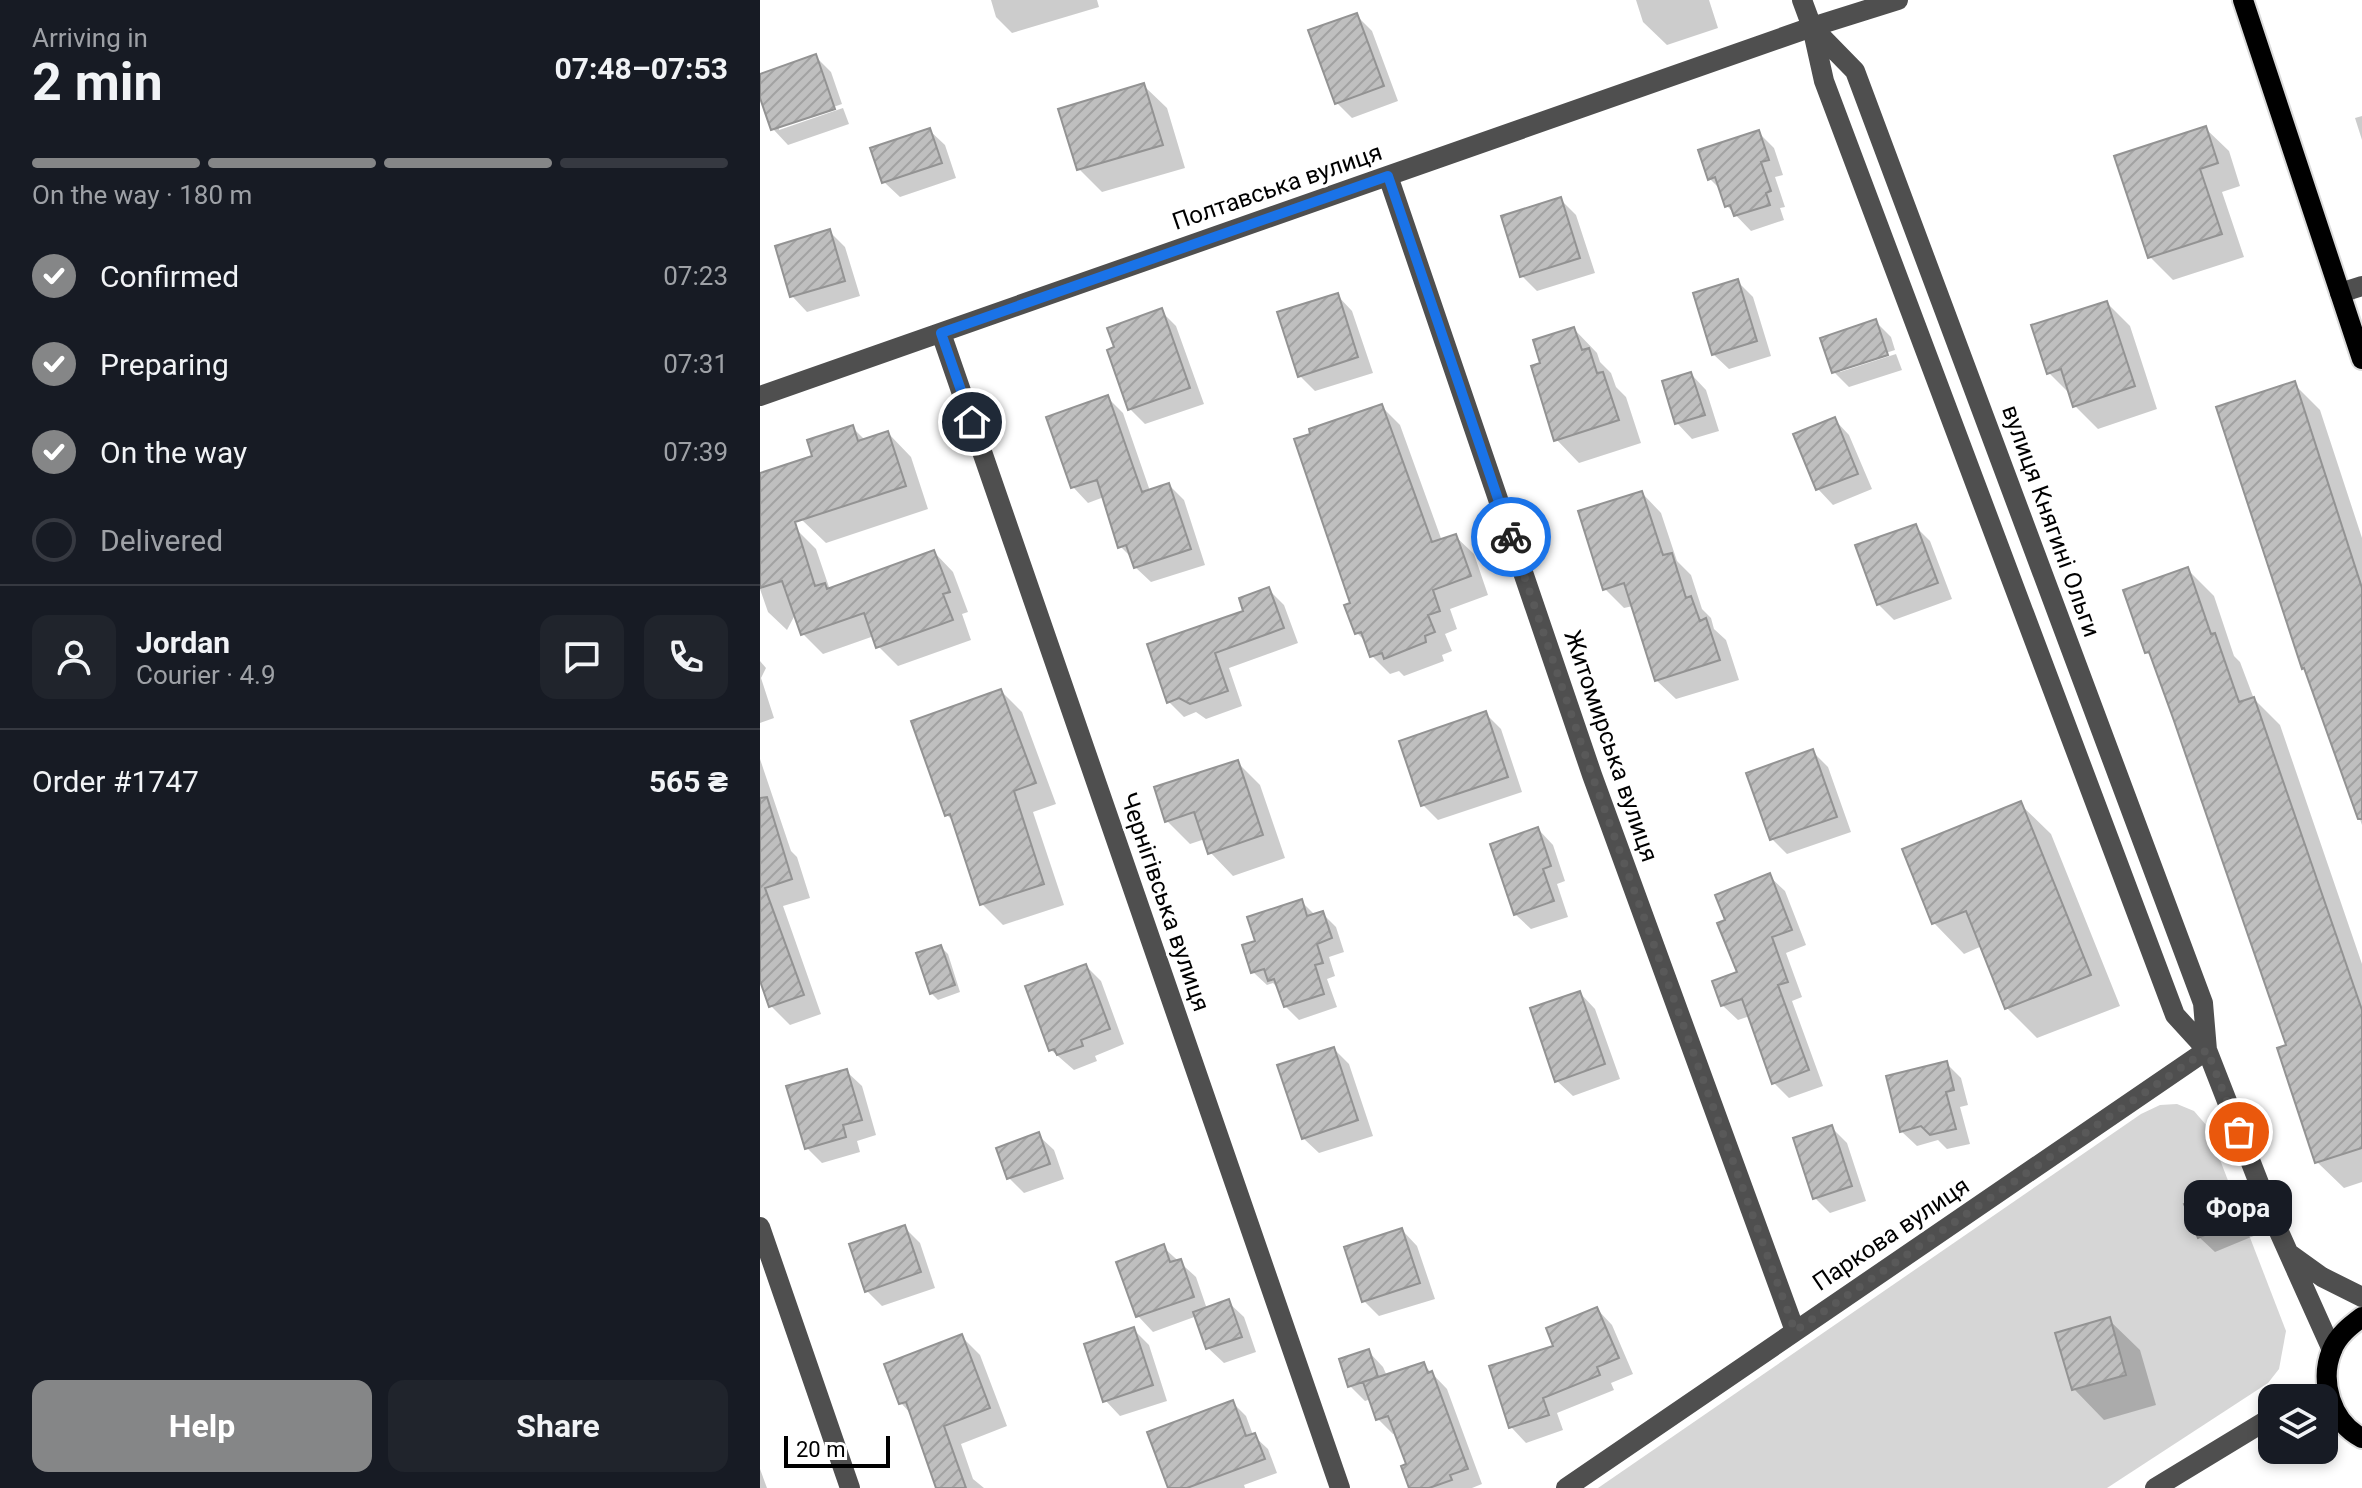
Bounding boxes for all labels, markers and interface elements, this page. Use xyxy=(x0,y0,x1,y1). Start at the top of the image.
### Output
text: Arriving in xyxy=(32,23,148,53)
text: 07:48–07:53 xyxy=(554,51,728,86)
text: 2 min xyxy=(32,52,163,113)
street label: Полтавська вулиця xyxy=(1168,138,1386,236)
text: On the way · 180 m xyxy=(32,180,252,210)
icon: check xyxy=(32,254,76,298)
text: Confirmed xyxy=(100,259,239,294)
text: 07:23 xyxy=(663,261,728,291)
icon: check xyxy=(32,342,76,386)
text: Preparing xyxy=(100,347,229,382)
text: 07:31 xyxy=(663,349,728,379)
pin xyxy=(938,388,1006,456)
icon: home xyxy=(950,400,994,444)
street label: вулиця Княгині Ольги xyxy=(1996,401,2106,641)
icon: check xyxy=(32,430,76,474)
text: On the way xyxy=(100,435,247,470)
text: 07:39 xyxy=(663,437,728,467)
courier xyxy=(1471,497,1551,577)
icon: bike xyxy=(1489,515,1533,559)
text: Delivered xyxy=(100,523,223,558)
button: person xyxy=(32,615,116,699)
button: chat xyxy=(540,615,624,699)
button: phone xyxy=(644,615,728,699)
text: Jordan xyxy=(136,625,230,660)
street label: Житомирська вулиця xyxy=(1558,627,1664,865)
text: Courier · 4.9 xyxy=(136,660,276,690)
text: Order #1747 xyxy=(32,764,199,799)
text: 565 ₴ xyxy=(649,764,728,799)
street label: Чернігівська вулиця xyxy=(1114,789,1216,1015)
pin xyxy=(2205,1098,2273,1166)
icon: bag xyxy=(2217,1110,2261,1154)
street label: Паркова вулиця xyxy=(1808,1171,1974,1297)
callout: Фора xyxy=(2185,1180,2293,1236)
text: Фора xyxy=(2206,1193,2270,1223)
button: Help xyxy=(32,1380,372,1472)
button: Share xyxy=(388,1380,728,1472)
map controls xyxy=(2258,1384,2338,1464)
button: layers xyxy=(2258,1384,2338,1464)
scale bar xyxy=(784,1432,890,1468)
text: 20 m xyxy=(796,1437,845,1462)

